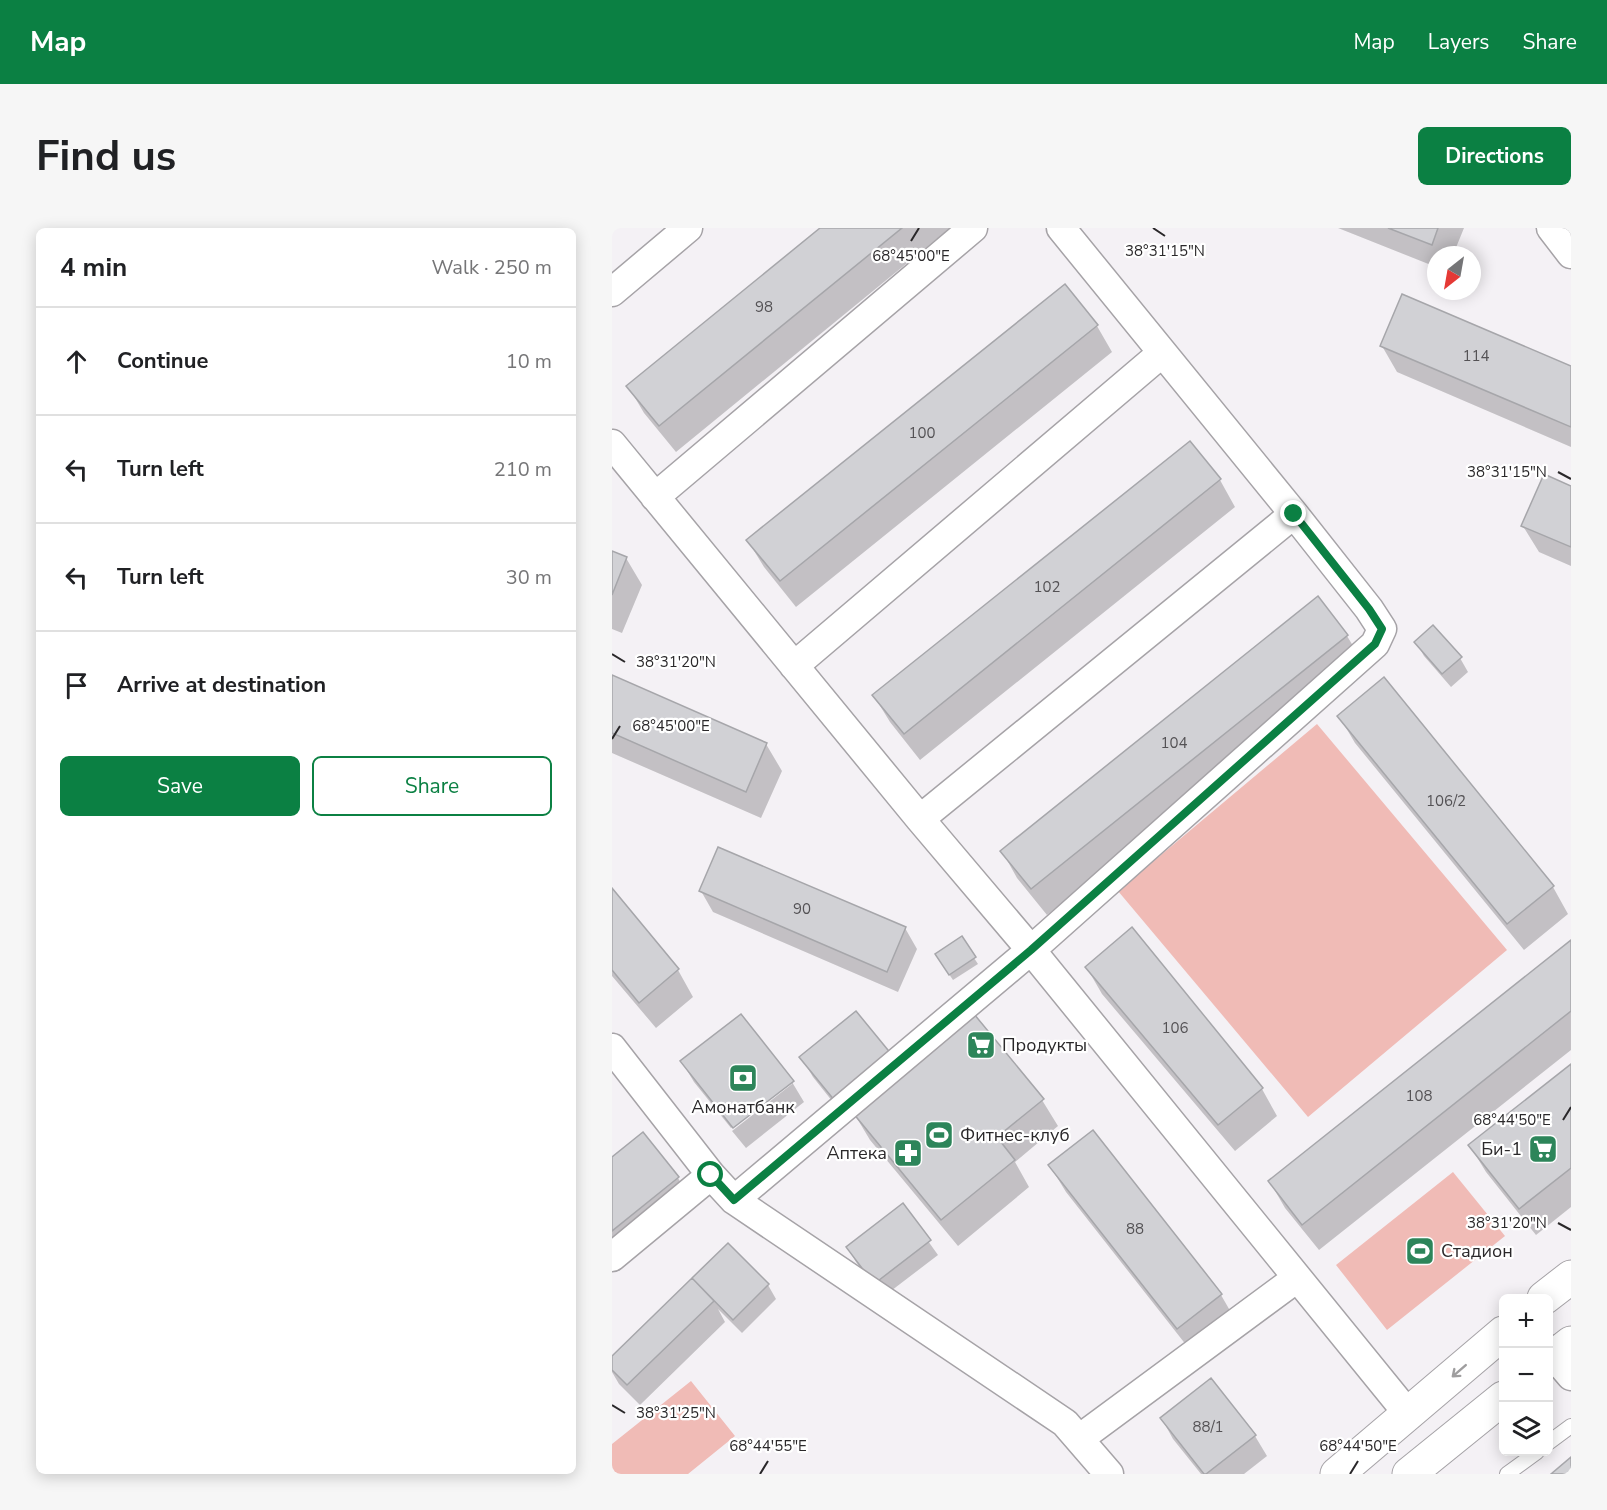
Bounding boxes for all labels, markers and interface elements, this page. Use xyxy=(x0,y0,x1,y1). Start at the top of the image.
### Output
text: Map xyxy=(30,23,86,61)
text: Map xyxy=(1353,28,1395,56)
text: Layers xyxy=(1428,28,1489,56)
text: Share xyxy=(1522,28,1577,56)
button: Directions xyxy=(1418,127,1571,185)
text: Find us xyxy=(36,128,176,185)
text: 38°31'15"N xyxy=(1125,241,1205,261)
text: 68°45'00"E xyxy=(872,246,950,266)
north arrow xyxy=(1427,246,1481,300)
text: 4 min xyxy=(60,250,127,285)
text: Walk · 250 m xyxy=(432,254,552,281)
house number: 98 xyxy=(755,297,773,317)
icon: ahead xyxy=(60,345,93,378)
text: Continue xyxy=(117,346,208,376)
house number: 114 xyxy=(1462,346,1490,366)
text: 10 m xyxy=(506,348,552,375)
house number: 100 xyxy=(908,423,936,443)
icon: left xyxy=(60,453,93,486)
text: Turn left xyxy=(117,454,204,484)
text: 210 m xyxy=(494,456,552,483)
text: 38°31'15"N xyxy=(1467,462,1547,482)
route end xyxy=(1280,500,1306,526)
icon: left xyxy=(60,561,93,594)
text: Turn left xyxy=(117,562,204,592)
text: 30 m xyxy=(506,564,552,591)
house number: 102 xyxy=(1033,577,1061,597)
text: 38°31'20"N xyxy=(636,652,716,672)
icon: arrive xyxy=(60,669,93,702)
text: Arrive at destination xyxy=(117,670,326,700)
text: 68°45'00"E xyxy=(632,716,710,736)
house number: 104 xyxy=(1160,733,1188,753)
button: Save xyxy=(60,756,300,816)
button: Share xyxy=(312,756,552,816)
house number: 106/2 xyxy=(1426,791,1466,811)
house number: 90 xyxy=(793,899,811,919)
house number: 106 xyxy=(1161,1018,1189,1038)
supermarket icon: Продукты xyxy=(965,1029,997,1061)
place label: Продукты xyxy=(1002,1033,1087,1057)
bank icon: Амонатбанк xyxy=(727,1062,759,1094)
house number: 108 xyxy=(1405,1086,1433,1106)
place label: Амонатбанк xyxy=(691,1095,795,1119)
text: 68°44'50"E xyxy=(1473,1110,1551,1130)
sports icon: Фитнес-клуб xyxy=(923,1119,955,1151)
place label: Фитнес-клуб xyxy=(960,1123,1070,1147)
supermarket icon: Би-1 xyxy=(1527,1133,1559,1165)
pharmacy icon: Аптека xyxy=(892,1137,924,1169)
place label: Би-1 xyxy=(1481,1137,1522,1161)
place label: Аптека xyxy=(826,1141,887,1165)
route start xyxy=(697,1161,723,1187)
text: 38°31'20"N xyxy=(1467,1213,1547,1233)
house number: 88 xyxy=(1126,1219,1144,1239)
sports icon: Стадион xyxy=(1404,1235,1436,1267)
place label: Стадион xyxy=(1441,1239,1513,1263)
map controls xyxy=(1499,1294,1553,1456)
button: + xyxy=(1499,1294,1553,1348)
button: − xyxy=(1499,1348,1553,1402)
one-way arrow xyxy=(1452,1364,1467,1378)
button: layers xyxy=(1499,1402,1553,1456)
text: 38°31'25"N xyxy=(636,1403,716,1423)
house number: 88/1 xyxy=(1192,1417,1224,1437)
text: 68°44'55"E xyxy=(729,1436,807,1456)
text: 68°44'50"E xyxy=(1319,1436,1397,1456)

